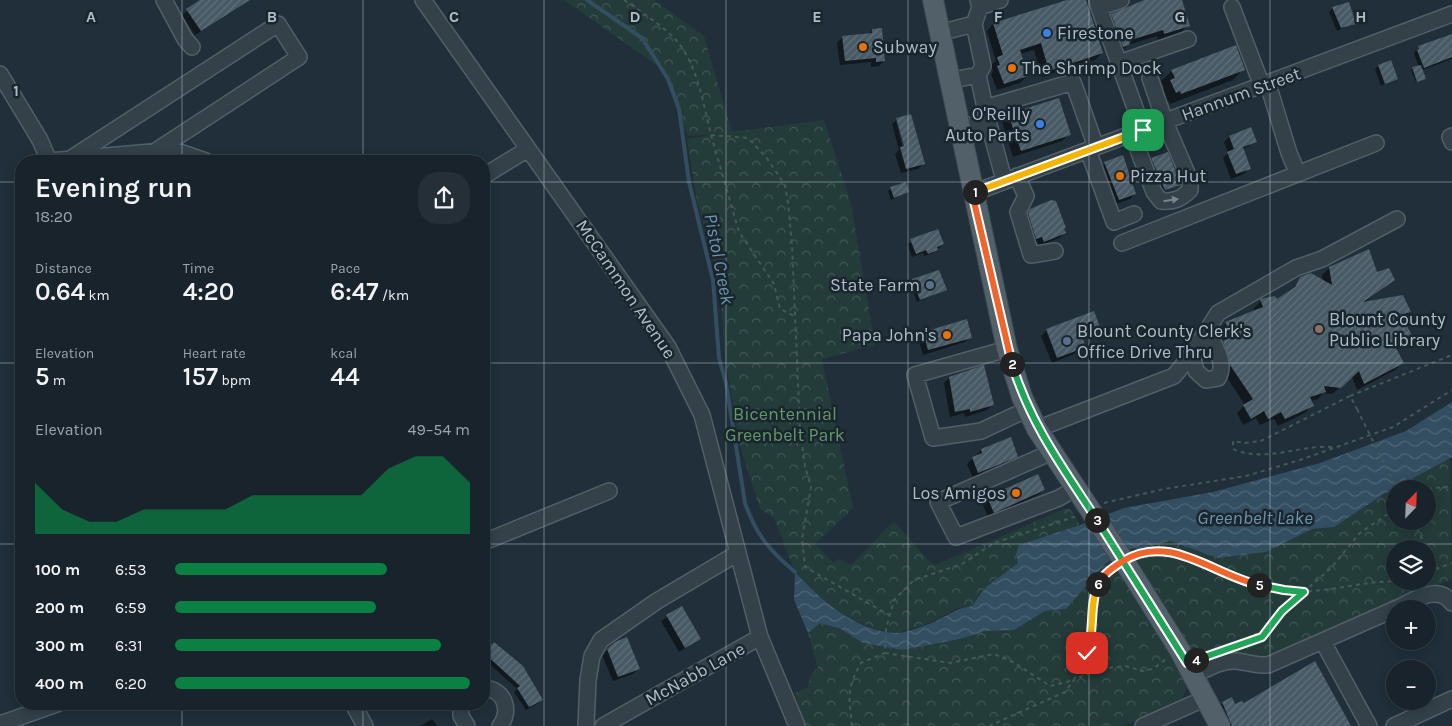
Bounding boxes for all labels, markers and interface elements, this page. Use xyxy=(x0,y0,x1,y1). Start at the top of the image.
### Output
text: A xyxy=(86,7,96,26)
text: B xyxy=(267,7,277,26)
text: C xyxy=(449,7,459,26)
text: D xyxy=(630,7,641,26)
text: E xyxy=(812,7,822,26)
text: F xyxy=(994,7,1003,26)
text: G xyxy=(1175,7,1185,26)
text: H xyxy=(1355,7,1367,26)
place label: Firestone xyxy=(1057,22,1134,44)
marker: Firestone xyxy=(1041,27,1053,39)
place label: Subway xyxy=(873,36,937,58)
marker: Subway xyxy=(857,41,869,53)
place label: The Shrimp Dock xyxy=(1022,57,1162,79)
marker: The Shrimp Dock xyxy=(1006,62,1018,74)
street label: Hannum Street xyxy=(1178,62,1304,126)
text: 1 xyxy=(13,81,19,100)
place label: O'Reilly Auto Parts xyxy=(945,103,1031,146)
pin xyxy=(1122,109,1164,151)
icon: arrive xyxy=(1129,116,1157,144)
marker: O'Reilly Auto Parts xyxy=(1034,118,1046,130)
place label: Pizza Hut xyxy=(1130,165,1207,187)
marker: Pizza Hut xyxy=(1114,170,1126,182)
text: Evening run xyxy=(35,171,192,204)
button: share xyxy=(418,172,470,224)
pin: 1 xyxy=(962,180,988,204)
text: 1 xyxy=(973,184,978,201)
one-way arrow xyxy=(1163,195,1179,203)
text: 18:20 xyxy=(35,207,73,226)
water label: Pistol Creek xyxy=(699,212,739,307)
street label: McCammon Avenue xyxy=(571,215,681,363)
text: Distance xyxy=(35,260,92,277)
text: Time xyxy=(183,260,214,277)
text: Pace xyxy=(330,260,360,277)
place label: State Farm xyxy=(830,274,920,296)
text: 0.64 xyxy=(35,277,85,306)
text: 4:20 xyxy=(183,277,234,306)
text: 6:47 xyxy=(330,277,379,306)
marker: State Farm xyxy=(924,279,936,291)
text: km xyxy=(85,287,110,304)
text: /km xyxy=(379,287,409,304)
place label: Blount County Public Library xyxy=(1329,308,1446,351)
place label: Blount County Clerk's Office Drive Thru xyxy=(1077,320,1252,363)
marker: Blount County Public Library xyxy=(1313,323,1325,335)
place label: Papa John's xyxy=(842,324,937,346)
marker: Papa John's xyxy=(941,329,953,341)
marker: Blount County Clerk's Office Drive Thru xyxy=(1061,335,1073,347)
text: Elevation xyxy=(35,345,94,362)
text: Heart rate xyxy=(183,345,246,362)
text: kcal xyxy=(330,345,357,362)
pin: 2 xyxy=(1000,352,1024,376)
text: 2 xyxy=(1008,356,1017,373)
text: 5 xyxy=(35,362,49,391)
text: 157 xyxy=(183,362,218,391)
text: 44 xyxy=(330,362,360,391)
text: m xyxy=(49,372,66,389)
text: bpm xyxy=(218,372,251,389)
park label: Bicentennial Greenbelt Park xyxy=(725,403,845,446)
text: Elevation xyxy=(35,420,103,439)
text: 49–54 m xyxy=(407,420,470,439)
north arrow xyxy=(1386,480,1436,530)
map controls xyxy=(1386,480,1436,710)
place label: Los Amigos xyxy=(912,482,1006,504)
marker: Los Amigos xyxy=(1010,487,1022,499)
water label: Greenbelt Lake xyxy=(1197,507,1313,529)
pin: 3 xyxy=(1084,508,1110,532)
text: 3 xyxy=(1093,512,1102,529)
button: layers xyxy=(1386,540,1436,590)
text: 100 m xyxy=(35,560,80,579)
text: 6:53 xyxy=(115,560,146,579)
pin: 6 xyxy=(1086,572,1110,596)
pin: 5 xyxy=(1246,572,1272,598)
text: 6 xyxy=(1094,576,1103,593)
text: 5 xyxy=(1255,577,1264,594)
text: 200 m xyxy=(35,598,84,617)
text: 6:59 xyxy=(115,598,146,617)
button: + xyxy=(1386,600,1436,650)
pin xyxy=(1066,632,1108,674)
text: 300 m xyxy=(35,636,84,655)
text: 6:31 xyxy=(115,636,143,655)
street label: McNabb Lane xyxy=(641,638,749,710)
icon: check xyxy=(1073,639,1101,667)
pin: 4 xyxy=(1184,648,1208,672)
text: 4 xyxy=(1192,652,1201,669)
button: − xyxy=(1386,660,1436,710)
text: 400 m xyxy=(35,674,84,693)
text: 6:20 xyxy=(115,674,147,693)

